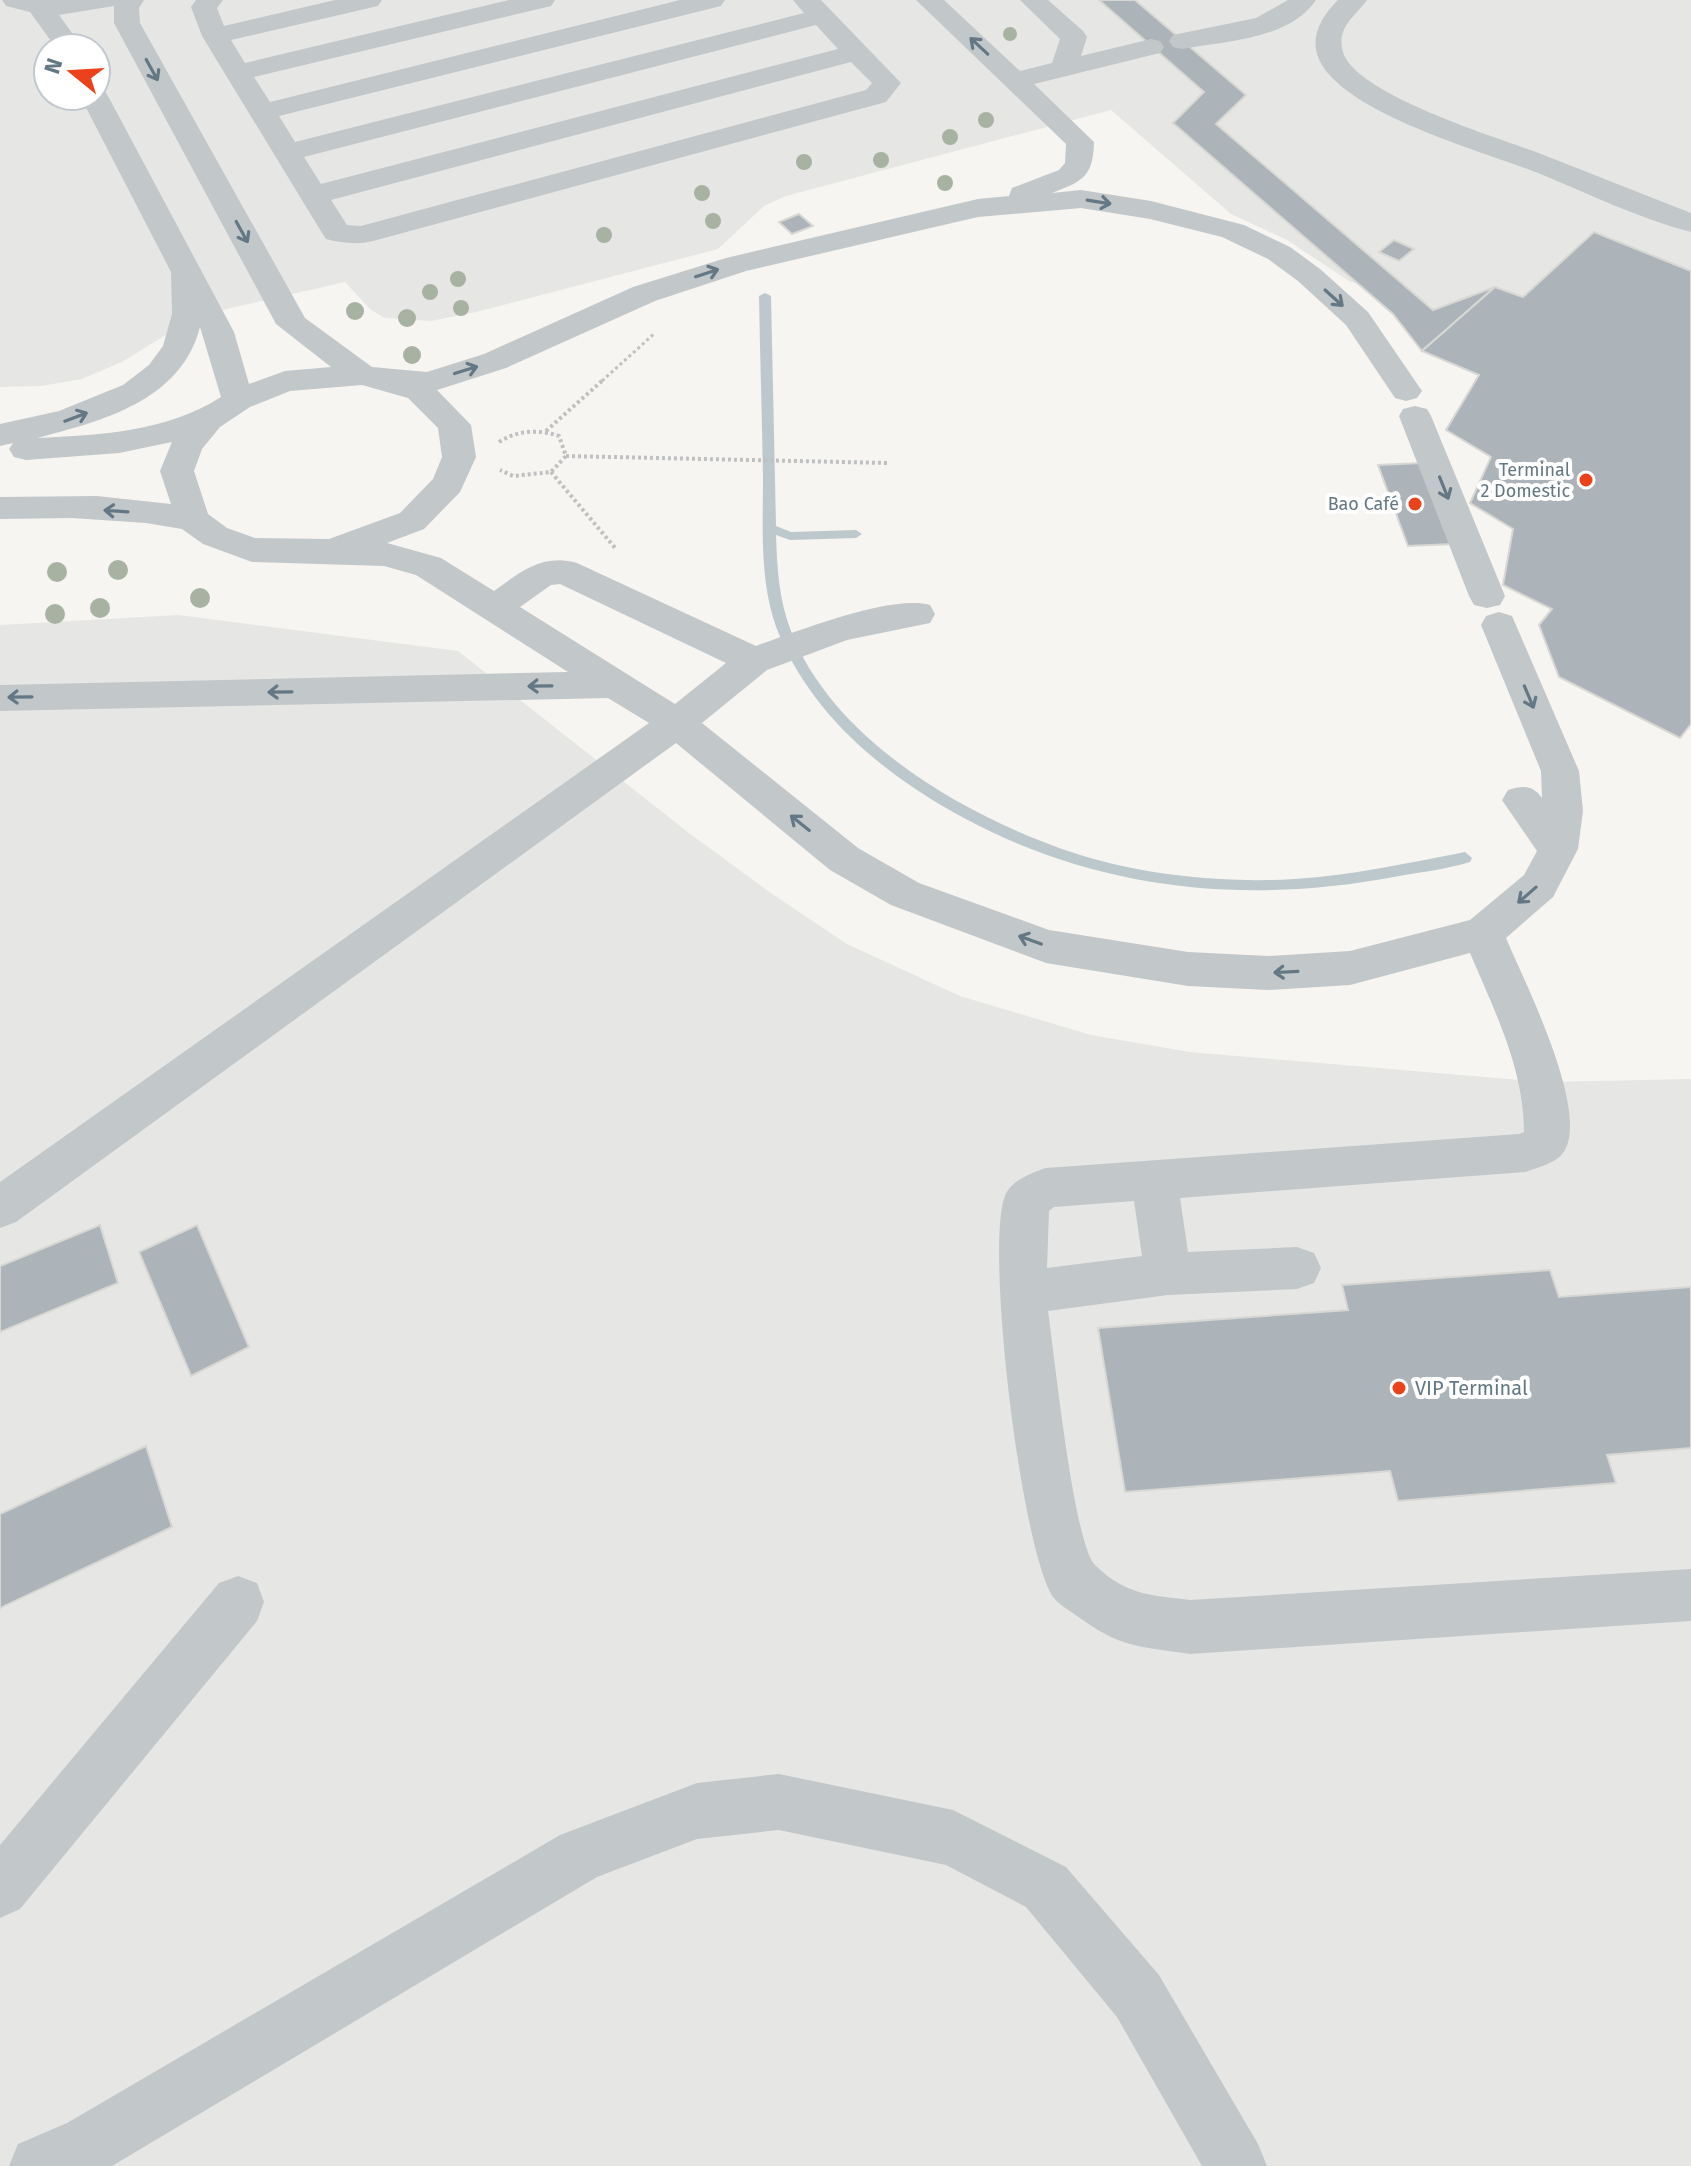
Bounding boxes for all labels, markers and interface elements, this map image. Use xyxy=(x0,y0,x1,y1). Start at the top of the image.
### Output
north arrow xyxy=(32,32,112,112)
one-way arrow xyxy=(969,37,989,56)
text: N xyxy=(38,55,69,77)
one-way arrow xyxy=(145,57,161,81)
one-way arrow xyxy=(1086,195,1111,210)
one-way arrow xyxy=(234,220,250,244)
one-way arrow xyxy=(695,265,720,280)
one-way arrow xyxy=(1324,289,1344,307)
one-way arrow xyxy=(453,362,479,377)
one-way arrow xyxy=(63,409,88,423)
place label: Terminal 2 Domestic xyxy=(1480,459,1570,502)
marker: Terminal 2 Domestic xyxy=(1577,471,1595,489)
one-way arrow xyxy=(1438,475,1452,500)
place label: Bao Café xyxy=(1328,493,1399,515)
marker: Bao Café xyxy=(1406,495,1424,513)
one-way arrow xyxy=(103,503,130,518)
one-way arrow xyxy=(527,678,554,694)
one-way arrow xyxy=(267,684,294,699)
one-way arrow xyxy=(1522,684,1537,709)
one-way arrow xyxy=(7,689,34,705)
one-way arrow xyxy=(790,814,811,832)
one-way arrow xyxy=(1518,886,1538,904)
one-way arrow xyxy=(1018,932,1042,946)
one-way arrow xyxy=(1273,965,1300,980)
place label: VIP Terminal xyxy=(1415,1376,1528,1400)
marker: VIP Terminal xyxy=(1390,1379,1408,1397)

